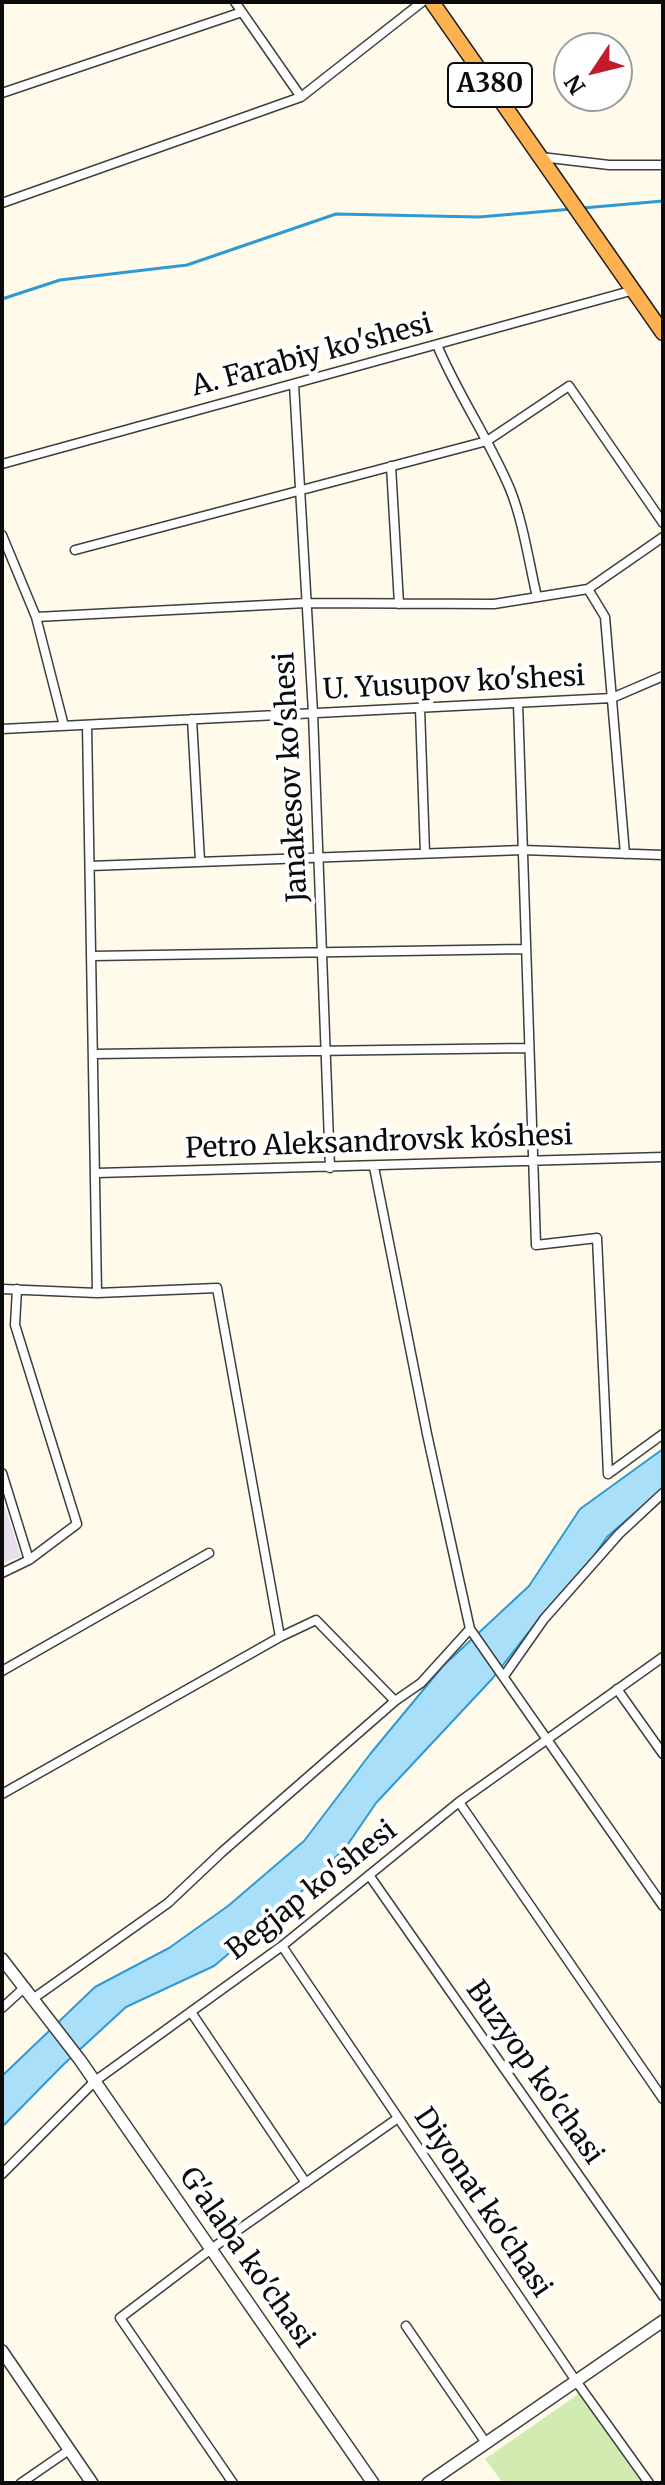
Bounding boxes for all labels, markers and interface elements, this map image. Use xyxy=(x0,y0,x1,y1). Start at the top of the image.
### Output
north arrow xyxy=(553,32,633,112)
road number: A380 xyxy=(448,63,532,107)
text: N xyxy=(559,69,591,100)
street label: A. Farabiy ko'shesi xyxy=(188,308,436,404)
street label: Janakesov ko'shesi xyxy=(269,651,315,903)
street label: U. Yusupov ko'shesi xyxy=(322,660,586,708)
street label: Petro Aleksandrovsk kóshesi xyxy=(185,1119,573,1167)
street label: Begjap ko'shesi xyxy=(220,1814,404,1968)
street label: Buzyop ko'chasi xyxy=(458,1975,610,2171)
street label: Diyonat ko'chasi xyxy=(406,2102,558,2304)
street label: G'alaba ko'chasi xyxy=(171,2162,321,2354)

